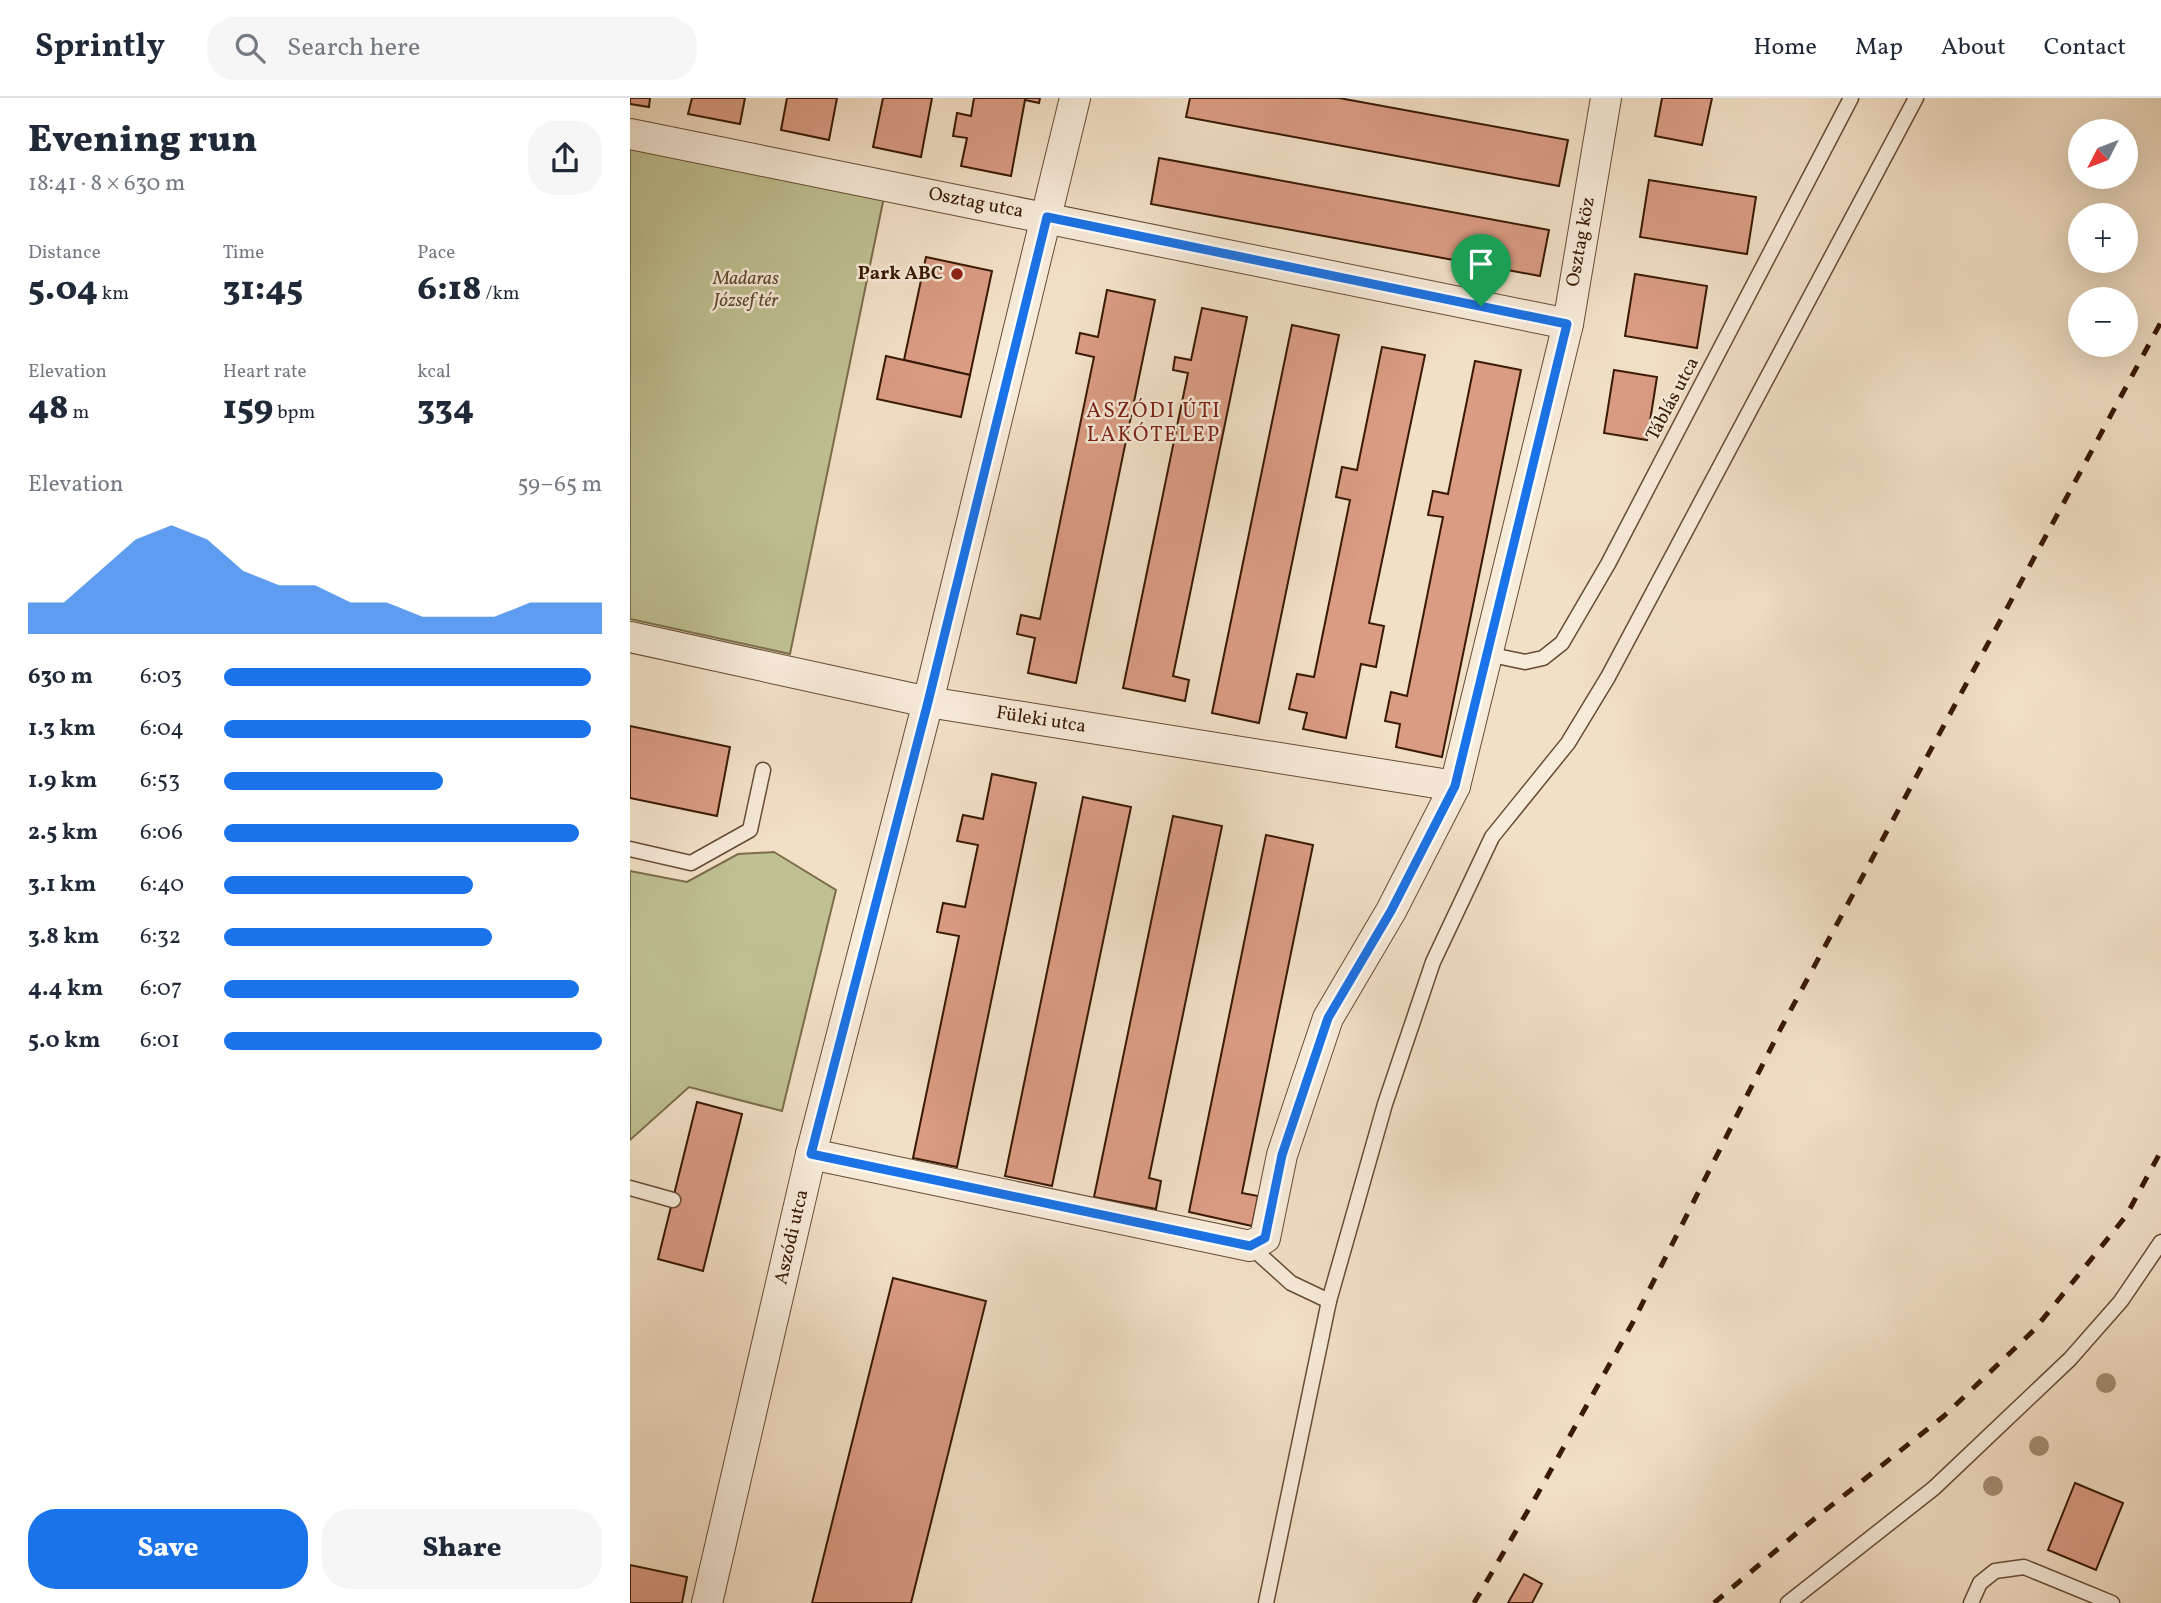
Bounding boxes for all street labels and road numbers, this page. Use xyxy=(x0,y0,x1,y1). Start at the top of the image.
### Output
street label: Osztag utca xyxy=(926,181,1026,225)
street label: Osztag köz xyxy=(1560,195,1602,289)
street label: Táblás utca xyxy=(1640,353,1706,445)
street label: Füleki utca xyxy=(994,700,1088,740)
street label: Aszódi utca xyxy=(768,1187,816,1287)

